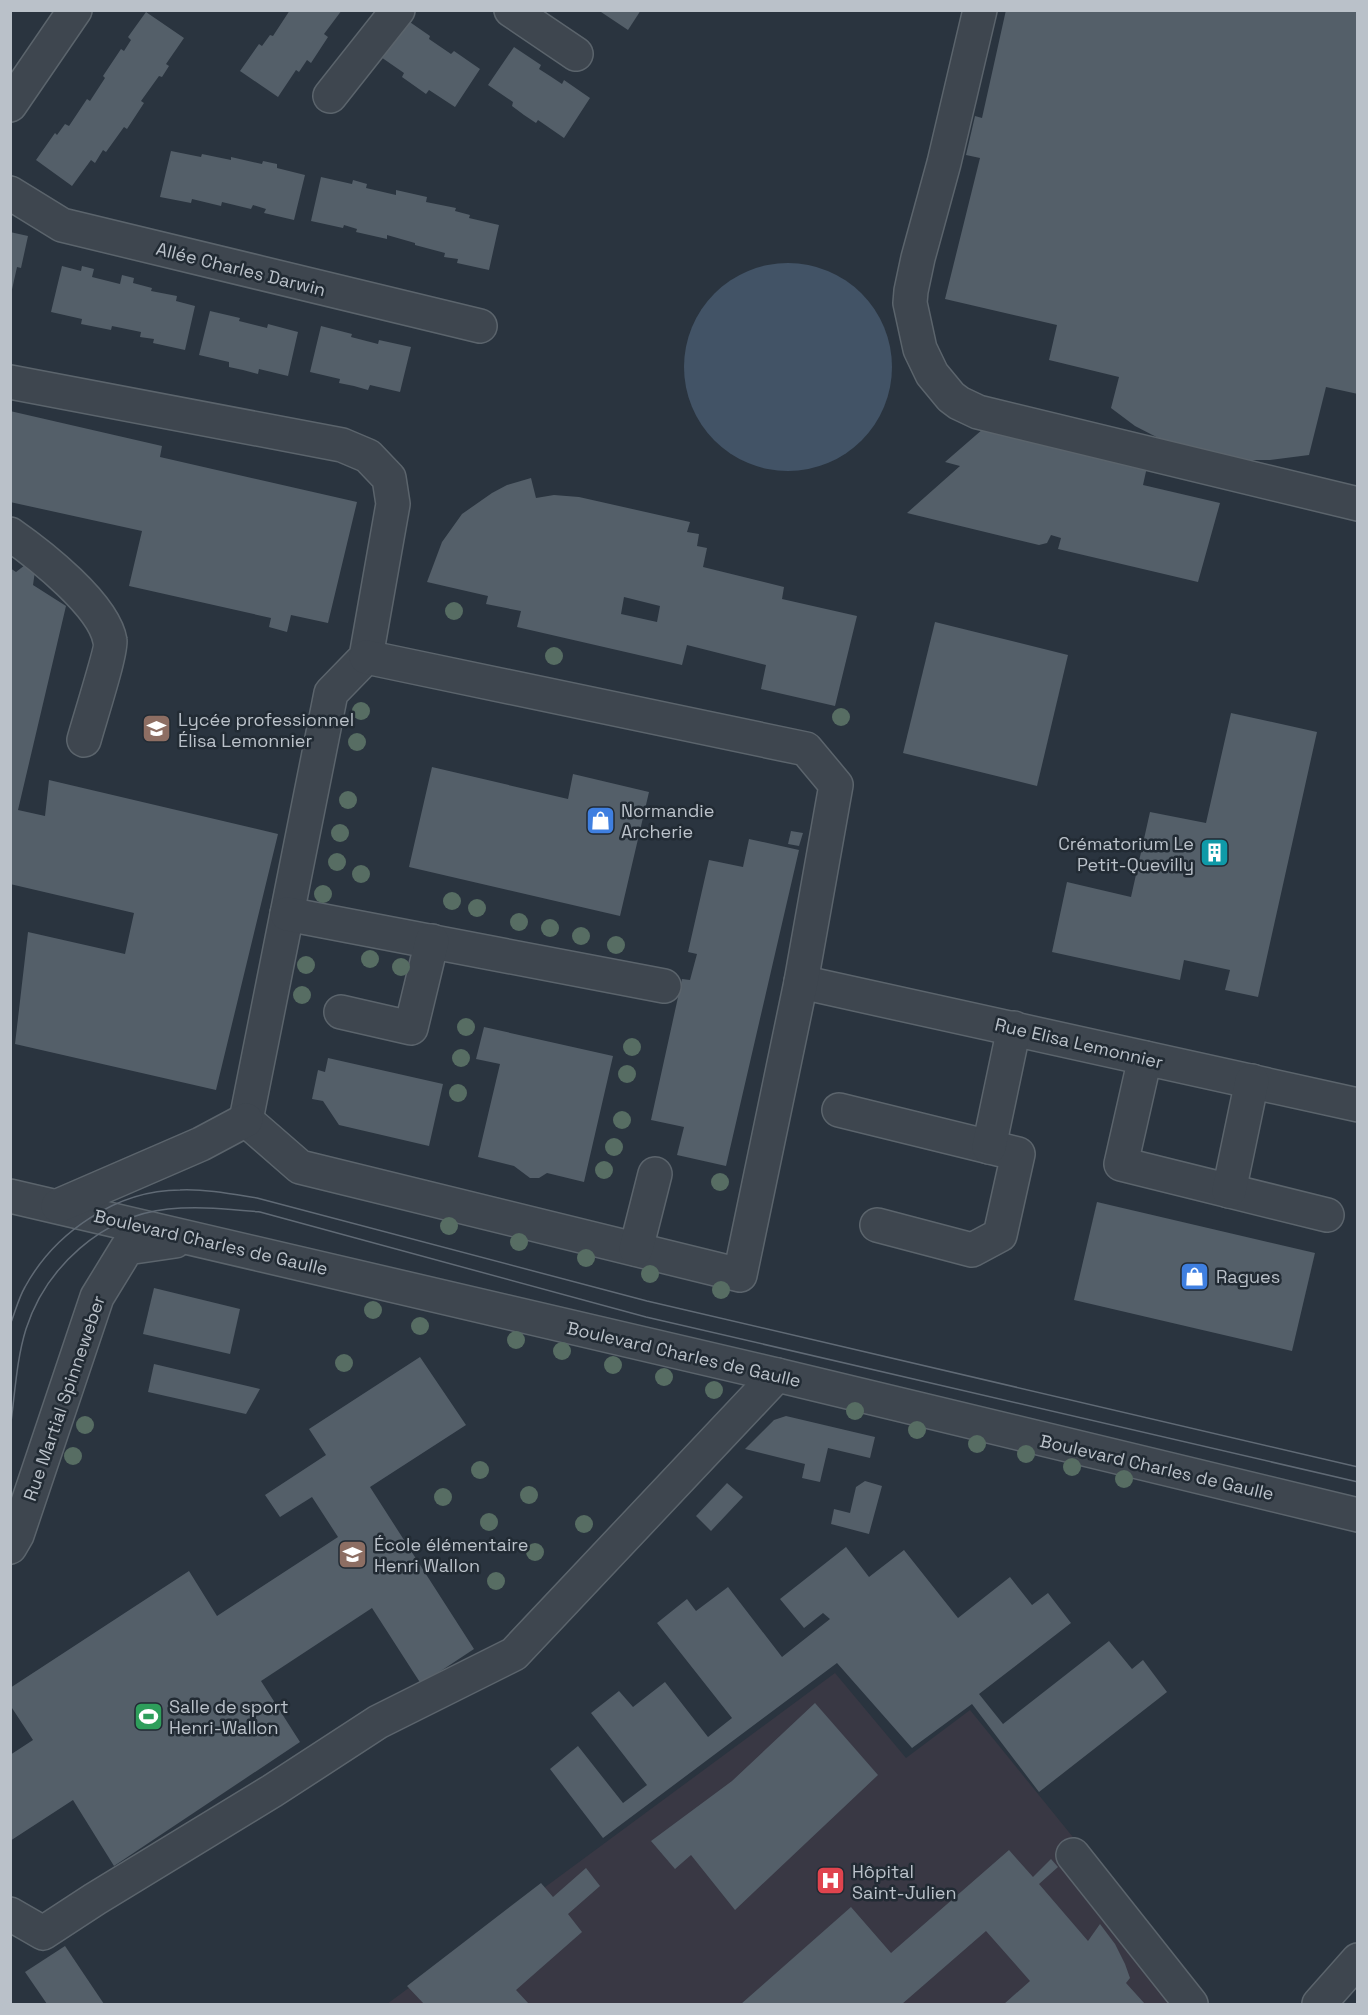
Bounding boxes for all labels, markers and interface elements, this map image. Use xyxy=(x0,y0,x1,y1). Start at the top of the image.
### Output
street label: Allée Charles Darwin xyxy=(154,237,328,301)
place label: Lycée professionnel Élisa Lemonnier xyxy=(178,708,354,752)
school or university icon: Lycée professionnel Élisa Lemonnier xyxy=(141,713,173,745)
place label: Normandie Archerie xyxy=(621,799,714,843)
shop icon: Normandie Archerie xyxy=(584,804,616,836)
place label: Crématorium Le Petit-Quevilly xyxy=(1058,832,1194,876)
building icon: Crématorium Le Petit-Quevilly xyxy=(1199,837,1231,869)
street label: Rue Elisa Lemonnier xyxy=(993,1012,1166,1074)
street label: Boulevard Charles de Gaulle xyxy=(92,1204,330,1280)
shop icon: Ragues xyxy=(1179,1260,1211,1292)
place label: Ragues xyxy=(1216,1265,1280,1288)
street label: Rue Martial Spinneweber xyxy=(18,1292,110,1504)
street label: Boulevard Charles de Gaulle xyxy=(565,1316,803,1392)
street label: Boulevard Charles de Gaulle xyxy=(1038,1429,1276,1505)
place label: École élémentaire Henri Wallon xyxy=(374,1533,528,1577)
school or university icon: École élémentaire Henri Wallon xyxy=(337,1538,369,1570)
place label: Salle de sport Henri-Wallon xyxy=(169,1695,289,1739)
sports icon: Salle de sport Henri-Wallon xyxy=(132,1700,164,1732)
place label: Hôpital Saint-Julien xyxy=(852,1860,957,1904)
hospital icon: Hôpital Saint-Julien xyxy=(815,1865,847,1897)

